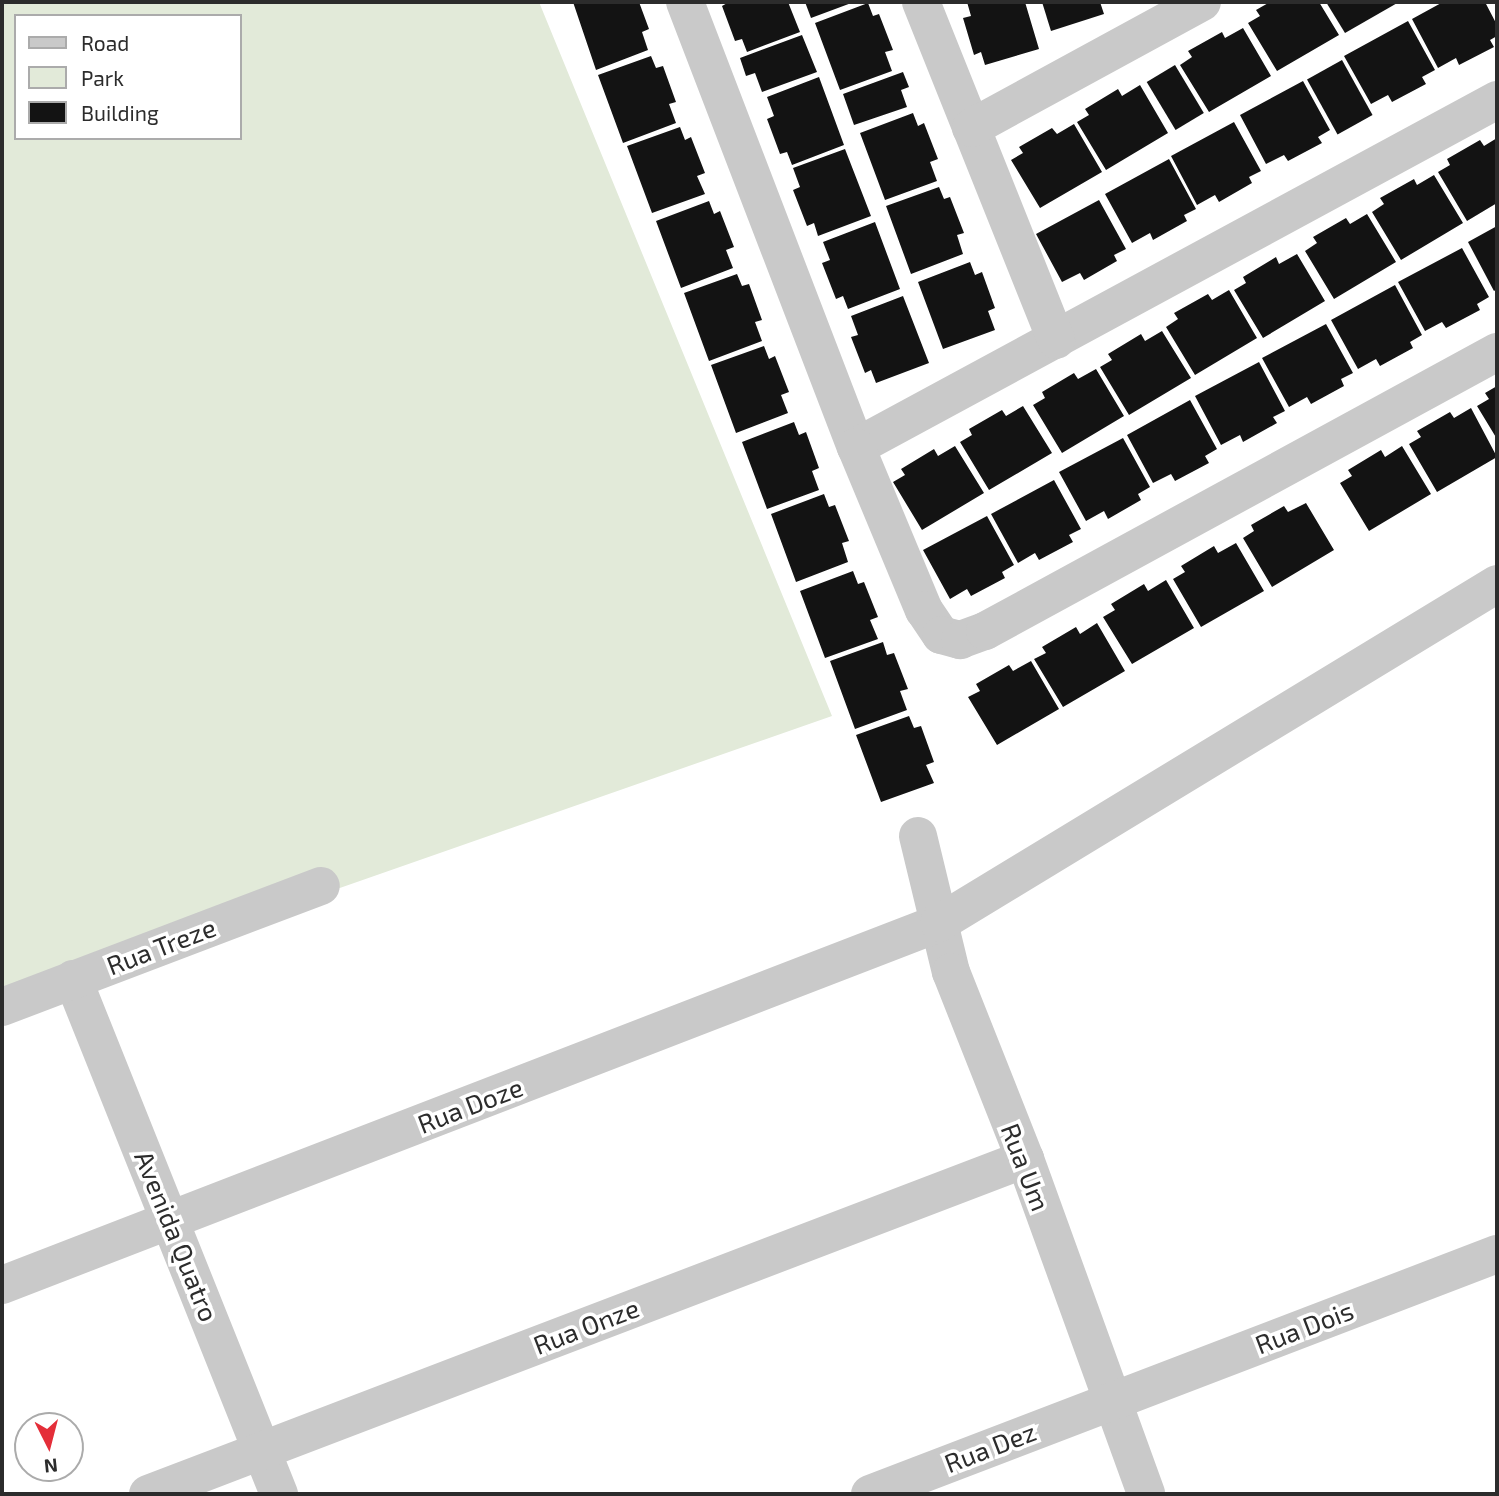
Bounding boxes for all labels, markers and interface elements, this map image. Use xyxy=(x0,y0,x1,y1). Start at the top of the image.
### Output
legend xyxy=(14,14,242,140)
text: Road xyxy=(81,30,129,55)
text: Park xyxy=(81,65,124,90)
text: Building xyxy=(81,100,159,125)
street label: Rua Treze xyxy=(102,911,220,981)
street label: Rua Doze xyxy=(413,1071,527,1139)
street label: Rua Um xyxy=(995,1119,1057,1215)
street label: Avenida Quatro xyxy=(129,1146,225,1326)
street label: Rua Onze xyxy=(529,1292,643,1360)
street label: Rua Dois xyxy=(1250,1294,1358,1360)
north arrow xyxy=(14,1412,84,1482)
street label: Rua Dez xyxy=(940,1415,1040,1479)
text: N xyxy=(43,1454,59,1479)

